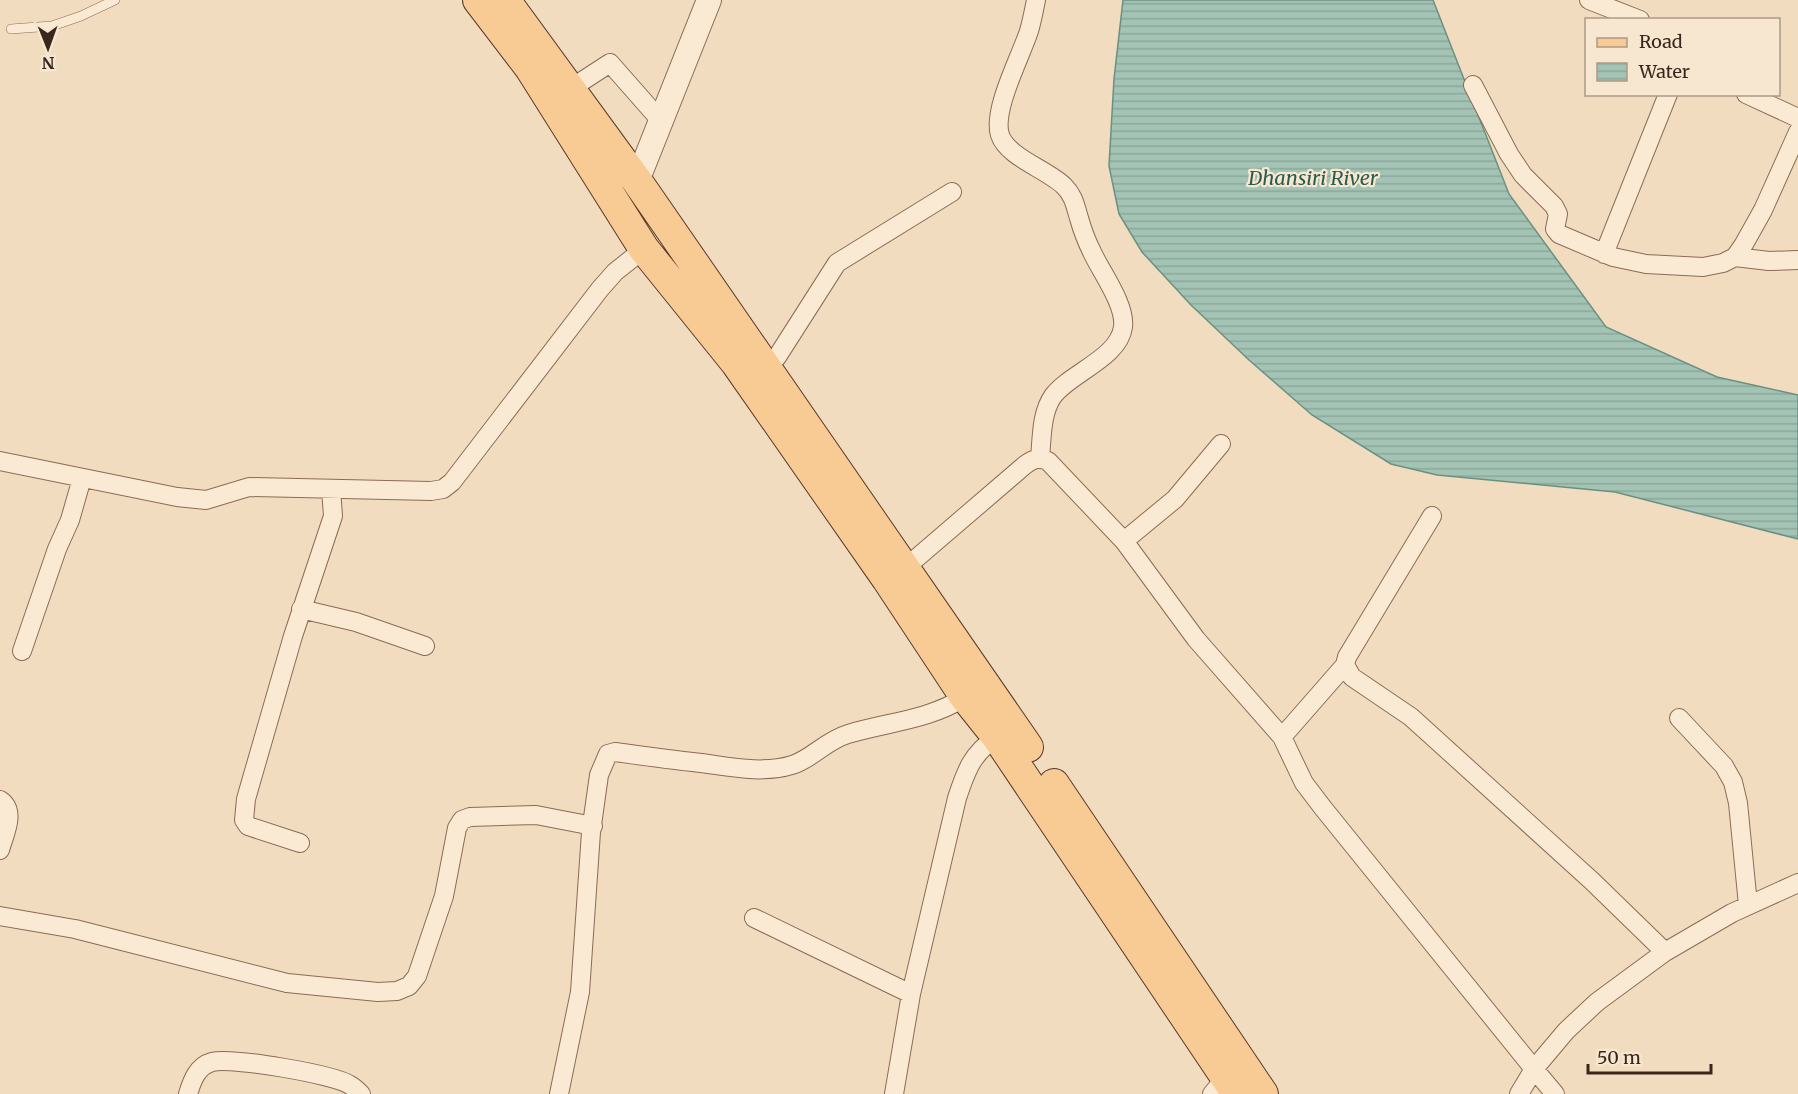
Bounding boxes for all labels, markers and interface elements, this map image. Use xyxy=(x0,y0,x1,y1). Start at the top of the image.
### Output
north arrow xyxy=(18,18,78,78)
legend xyxy=(1585,18,1780,96)
text: Road xyxy=(1639,30,1683,53)
text: N xyxy=(41,53,55,73)
text: Water xyxy=(1638,60,1690,83)
water label: Dhansiri River xyxy=(1247,165,1379,190)
scale bar xyxy=(1588,1037,1711,1075)
text: 50 m xyxy=(1597,1046,1641,1069)

